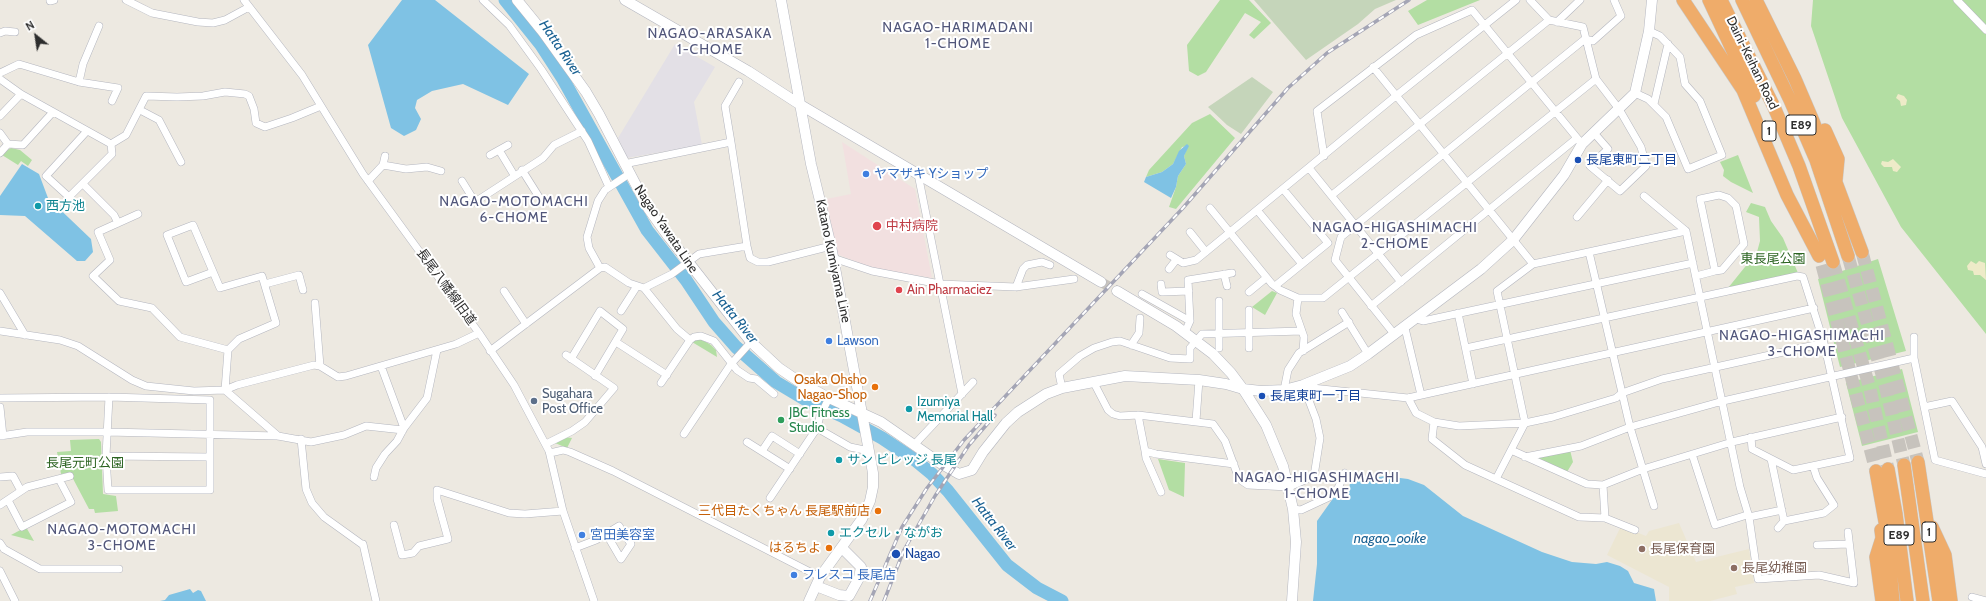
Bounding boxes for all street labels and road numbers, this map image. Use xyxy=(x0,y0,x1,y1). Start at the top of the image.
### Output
street label: Daini-Keihan Road xyxy=(1723,14,1781,112)
road number: E89 xyxy=(1786,115,1816,135)
road number: 1 xyxy=(1762,121,1776,141)
street label: Nagao Yawata Line xyxy=(631,182,701,276)
street label: Katano Kumiyama Line xyxy=(812,198,854,324)
street label: 長尾八幡線旧道 xyxy=(413,246,479,328)
road number: 1 xyxy=(1922,522,1936,542)
road number: E89 xyxy=(1884,525,1914,545)

